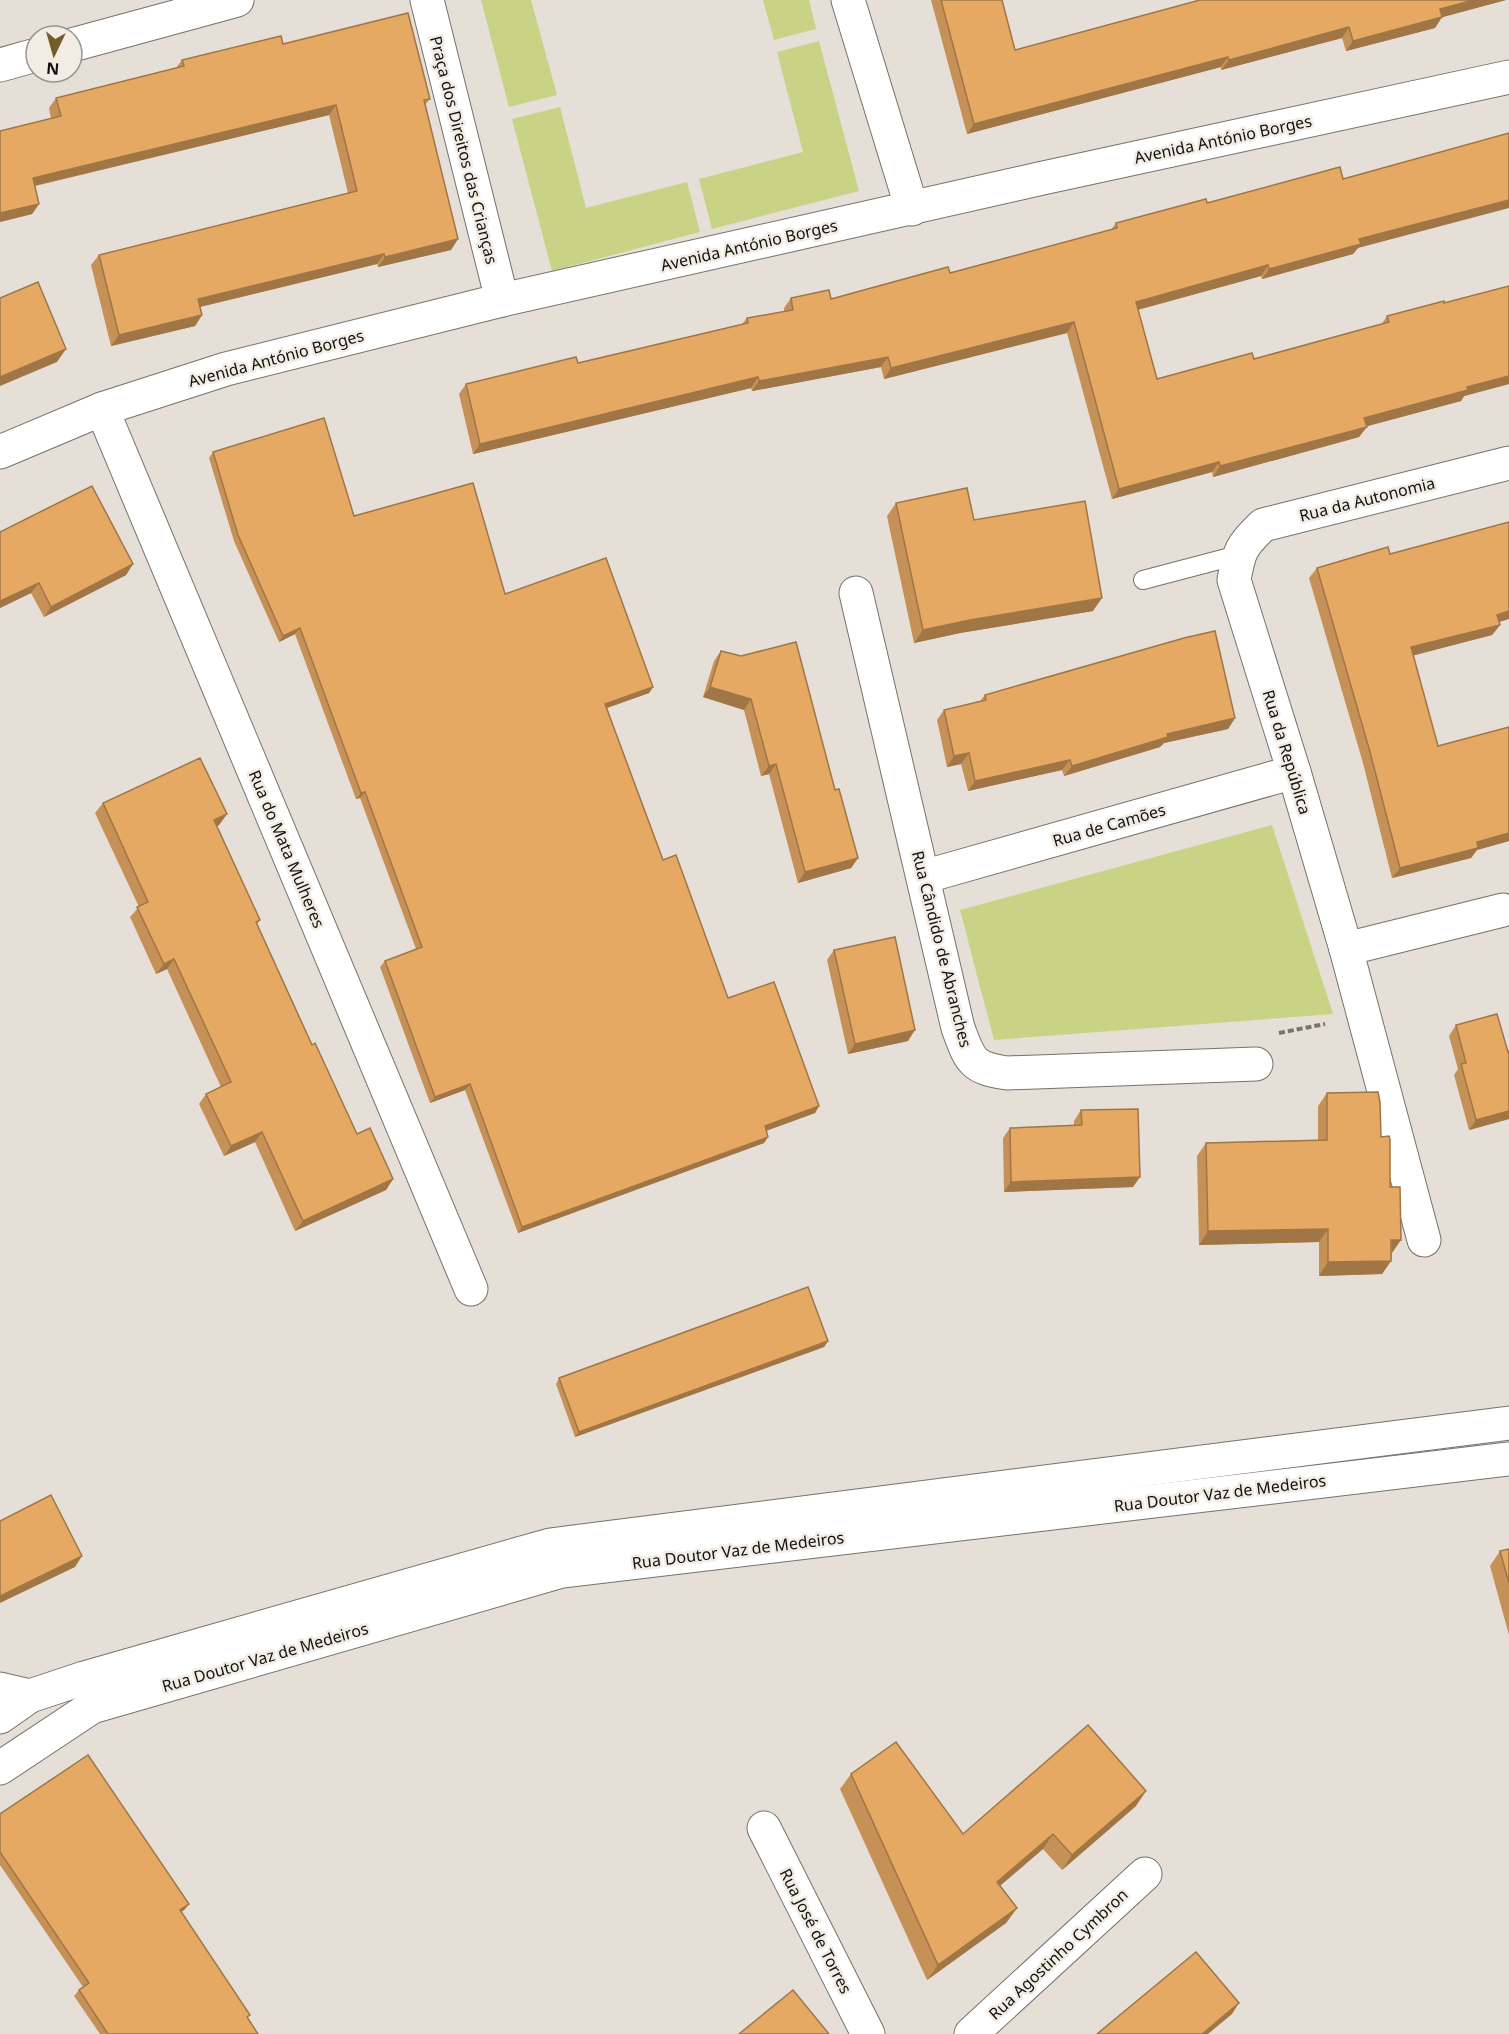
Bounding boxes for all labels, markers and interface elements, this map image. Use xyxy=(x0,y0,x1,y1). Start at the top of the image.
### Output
north arrow xyxy=(24,24,84,84)
street label: Praça dos Direitos das Crianças xyxy=(425,34,503,266)
text: N xyxy=(45,57,60,80)
street label: Avenida António Borges xyxy=(1132,109,1314,169)
street label: Avenida António Borges xyxy=(658,214,840,276)
street label: Avenida António Borges xyxy=(186,324,366,392)
street label: Rua da Autonomia xyxy=(1297,471,1437,527)
street label: Rua da República xyxy=(1258,687,1316,817)
street label: Rua do Mata Mulheres xyxy=(244,767,330,931)
street label: Rua de Camões xyxy=(1050,798,1168,852)
street label: Rua Cândido de Abranches xyxy=(907,848,977,1050)
street label: Rua Doutor Vaz de Medeiros xyxy=(1113,1469,1327,1517)
street label: Rua Doutor Vaz de Medeiros xyxy=(631,1526,845,1574)
street label: Rua Doutor Vaz de Medeiros xyxy=(159,1617,371,1697)
street label: Rua José de Torres xyxy=(775,1865,857,1997)
street label: Rua Agostinho Cymbron xyxy=(984,1884,1132,2024)

